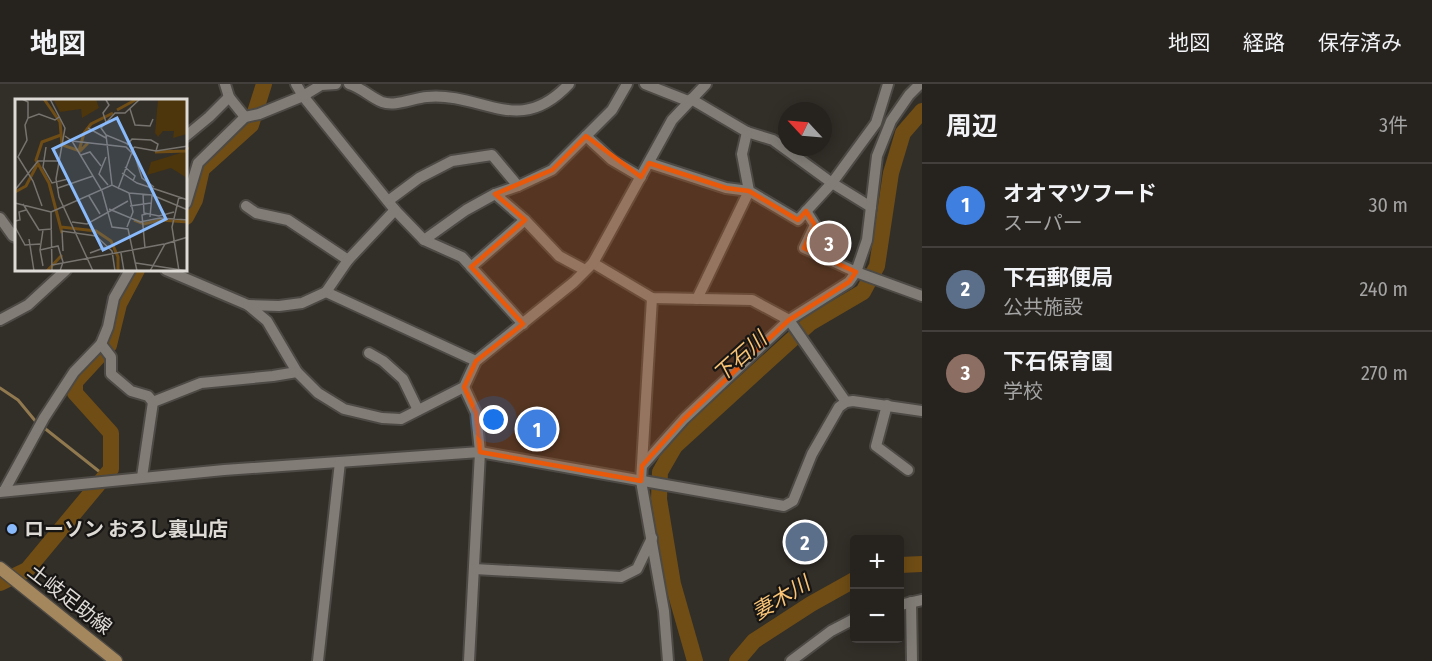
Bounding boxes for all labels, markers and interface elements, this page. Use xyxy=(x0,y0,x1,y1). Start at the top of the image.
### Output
text: 地図 xyxy=(30,27,86,60)
text: 地図 xyxy=(1168,30,1210,56)
text: 経路 xyxy=(1243,30,1285,56)
text: 保存済み xyxy=(1318,30,1402,56)
inset map xyxy=(15,99,188,272)
north arrow xyxy=(778,102,832,156)
text: 周辺 xyxy=(946,111,998,142)
text: 3件 xyxy=(1379,113,1408,137)
text: オオマツフード xyxy=(1003,180,1157,207)
text: 1 xyxy=(961,193,970,217)
text: 30 m xyxy=(1368,193,1408,217)
text: スーパー xyxy=(1003,211,1083,235)
pin: 3 xyxy=(810,220,848,266)
text: 下石郵便局 xyxy=(1003,264,1113,291)
text: 2 xyxy=(961,277,970,301)
text: 240 m xyxy=(1359,277,1408,301)
text: 公共施設 xyxy=(1003,295,1083,319)
water label: 下石川 xyxy=(708,325,774,388)
text: 下石保育園 xyxy=(1003,348,1113,375)
text: 3 xyxy=(961,361,970,385)
text: 270 m xyxy=(1361,361,1408,385)
text: 学校 xyxy=(1003,379,1043,403)
your location xyxy=(479,405,508,434)
pin: 1 xyxy=(518,406,556,452)
place label: ローソン おろし裏山店 xyxy=(24,517,228,541)
pin: 2 xyxy=(786,520,824,564)
marker: ローソン おろし裏山店 xyxy=(5,522,19,536)
map controls xyxy=(850,535,904,643)
button: + xyxy=(850,535,904,589)
street label: 土岐足助線 xyxy=(23,559,117,639)
water label: 妻木川 xyxy=(747,570,816,625)
button: − xyxy=(850,589,904,643)

